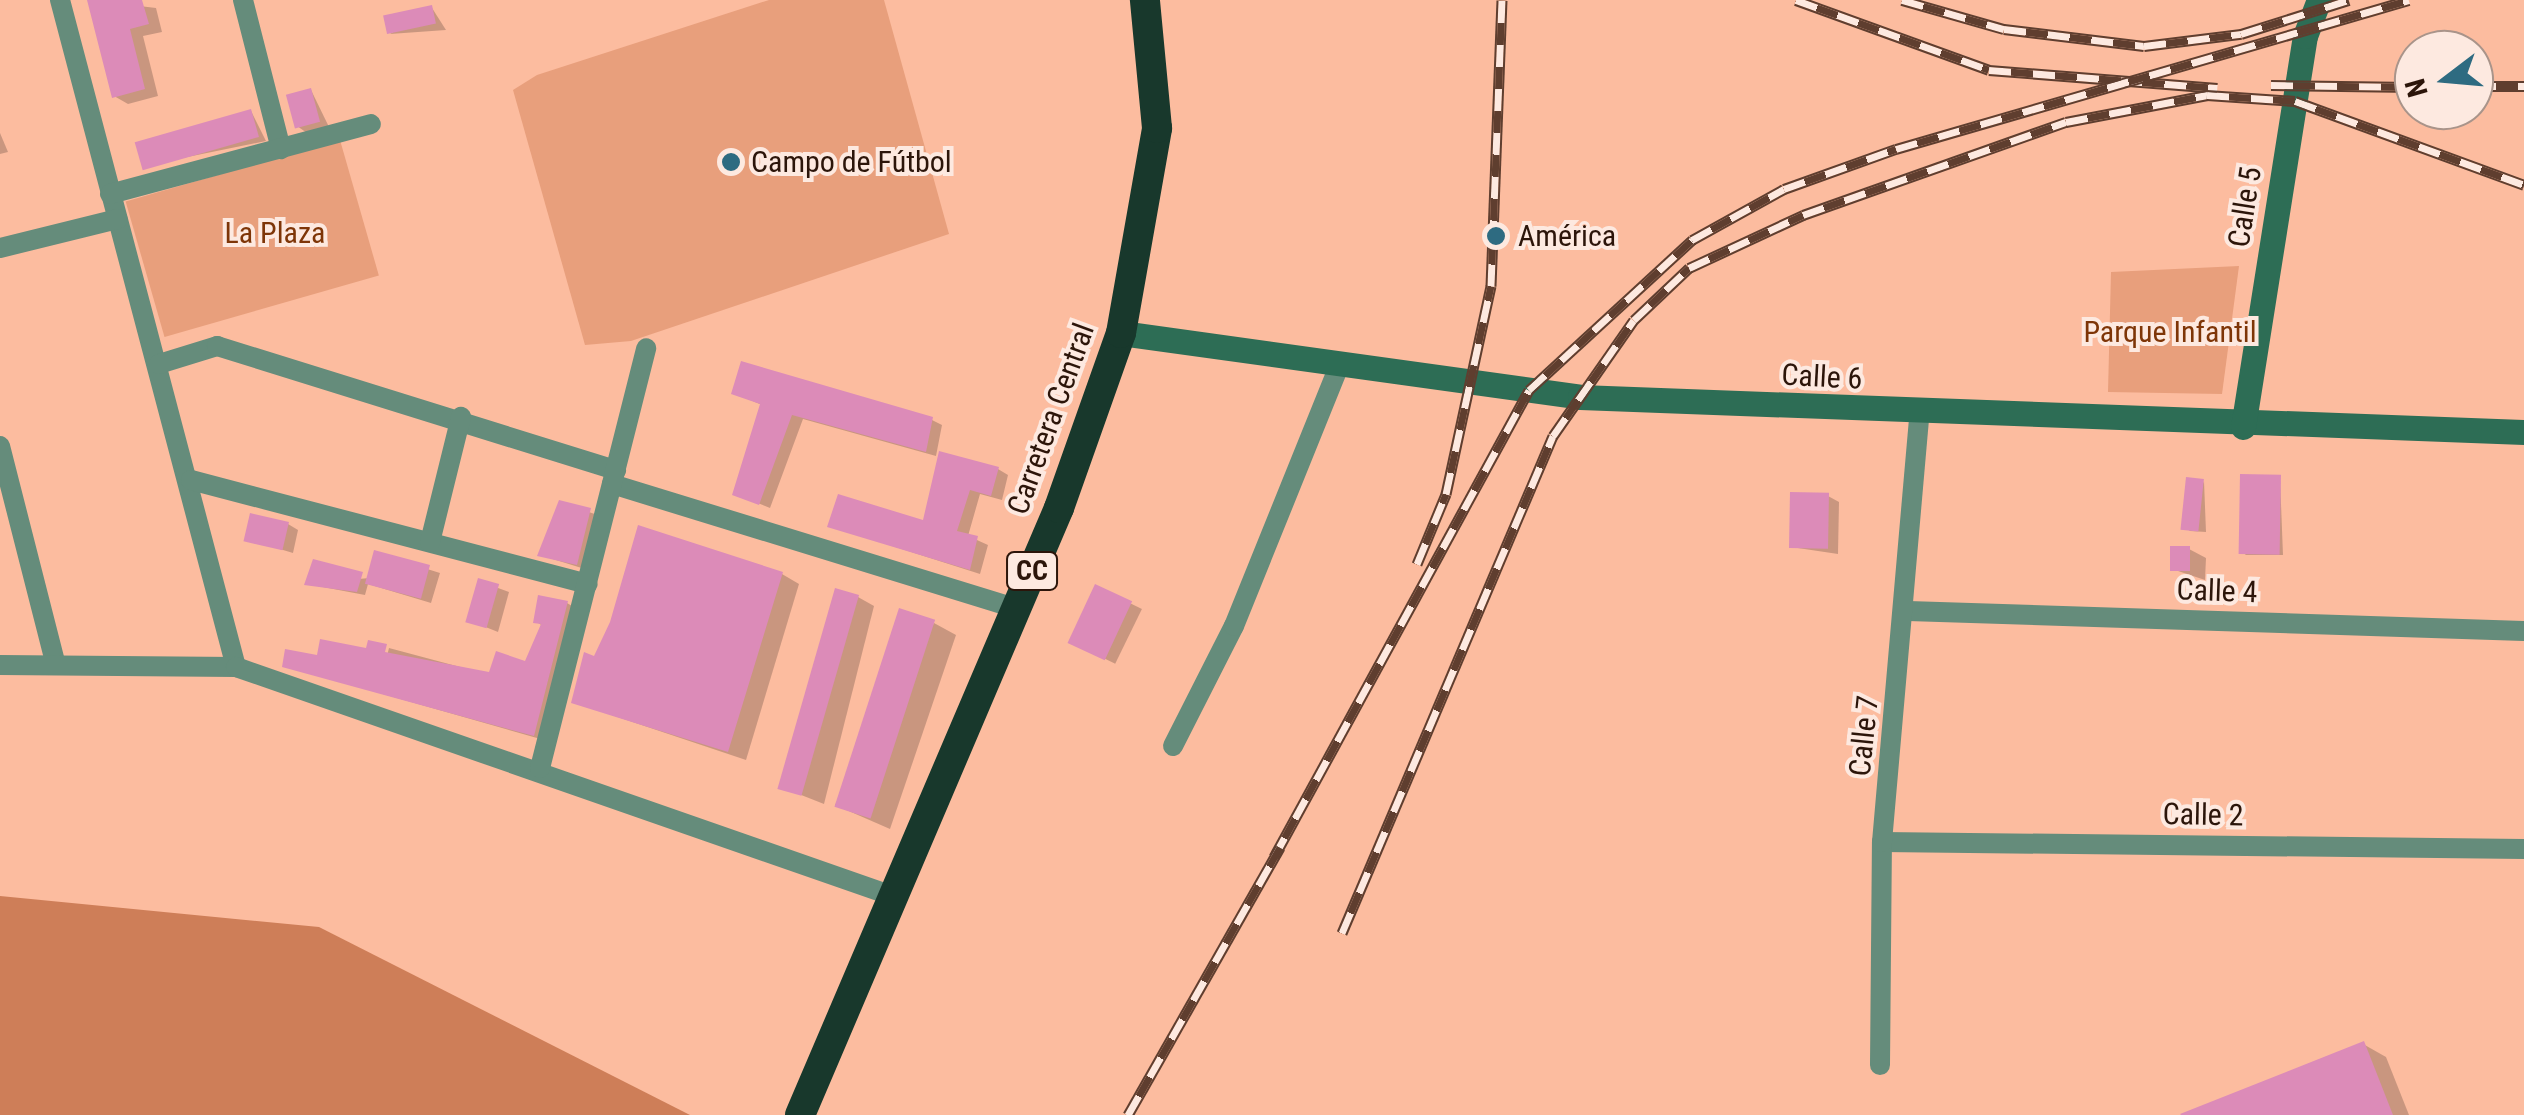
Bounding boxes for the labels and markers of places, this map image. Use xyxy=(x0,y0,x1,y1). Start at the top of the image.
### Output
place label: Campo de Fútbol xyxy=(751,144,952,180)
marker: Campo de Fútbol xyxy=(720,151,742,173)
place label: América xyxy=(1518,218,1616,254)
marker: América xyxy=(1483,223,1509,249)

